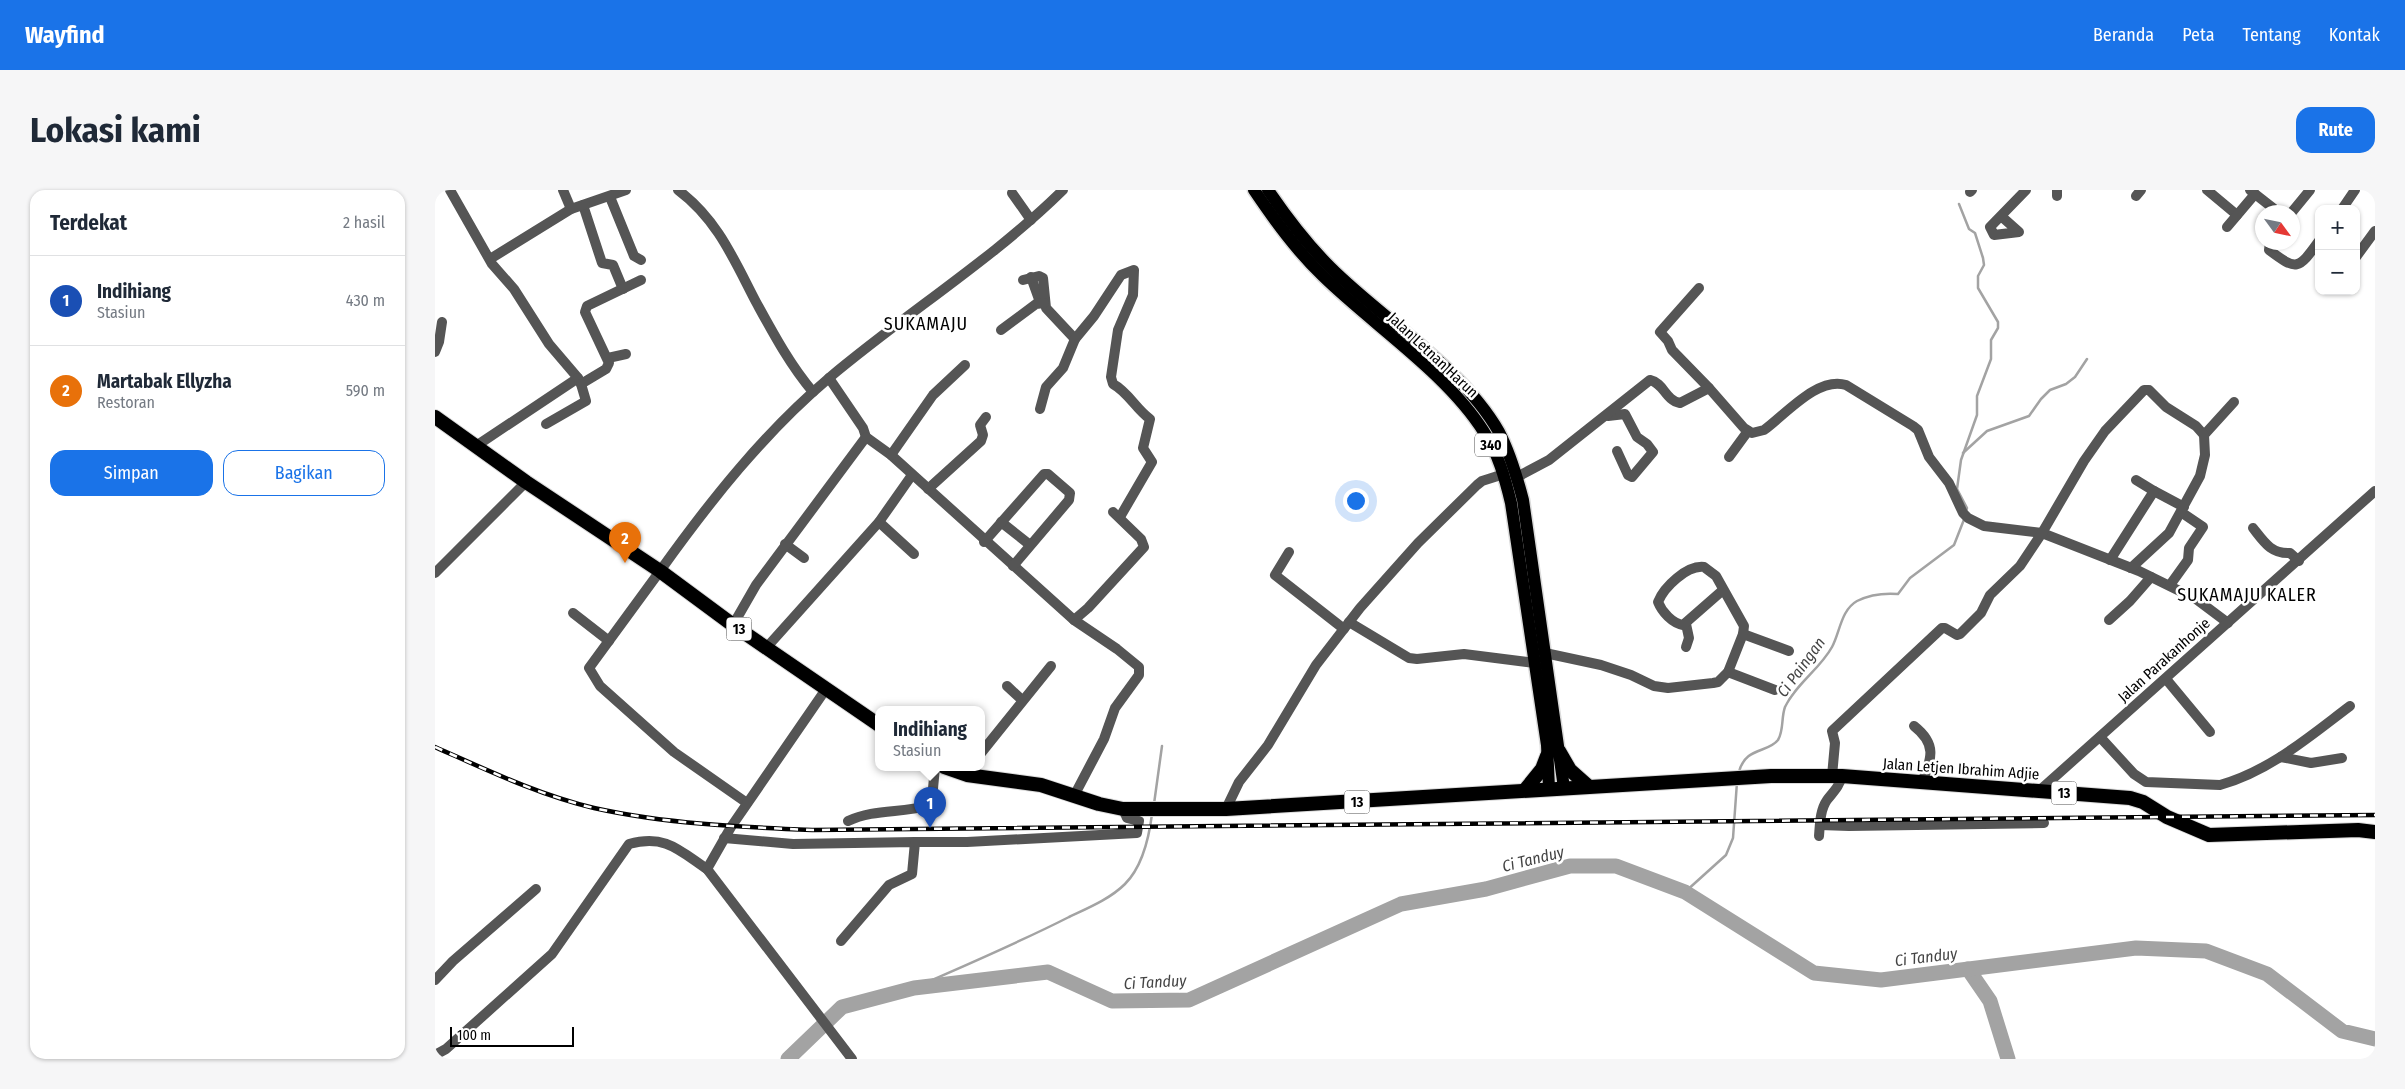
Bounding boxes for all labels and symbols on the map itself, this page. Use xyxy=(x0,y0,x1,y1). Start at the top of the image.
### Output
north arrow xyxy=(2255,205,2300,250)
street label: Jalan Letnan Harun xyxy=(1384,309,1482,401)
district label: SUKAMAJU xyxy=(884,313,968,335)
road number: 340 xyxy=(1475,434,1507,456)
your location xyxy=(1343,488,1369,514)
pin: 2 xyxy=(609,522,641,563)
district label: SUKAMAJU KALER xyxy=(2177,584,2317,606)
street label: Jalan Parakanhonje xyxy=(2114,614,2214,706)
road number: 13 xyxy=(727,618,751,640)
water label: Ci Paingan xyxy=(1773,633,1829,701)
street label: Jalan Letjen Ibrahim Adjie xyxy=(1882,755,2040,783)
road number: 13 xyxy=(2051,782,2077,804)
pin: 1 xyxy=(914,787,946,828)
road number: 13 xyxy=(1345,790,1369,814)
water label: Ci Tanduy xyxy=(1500,842,1567,876)
water label: Ci Tanduy xyxy=(1894,944,1959,970)
water label: Ci Tanduy xyxy=(1123,971,1188,993)
scale bar xyxy=(450,1024,574,1047)

